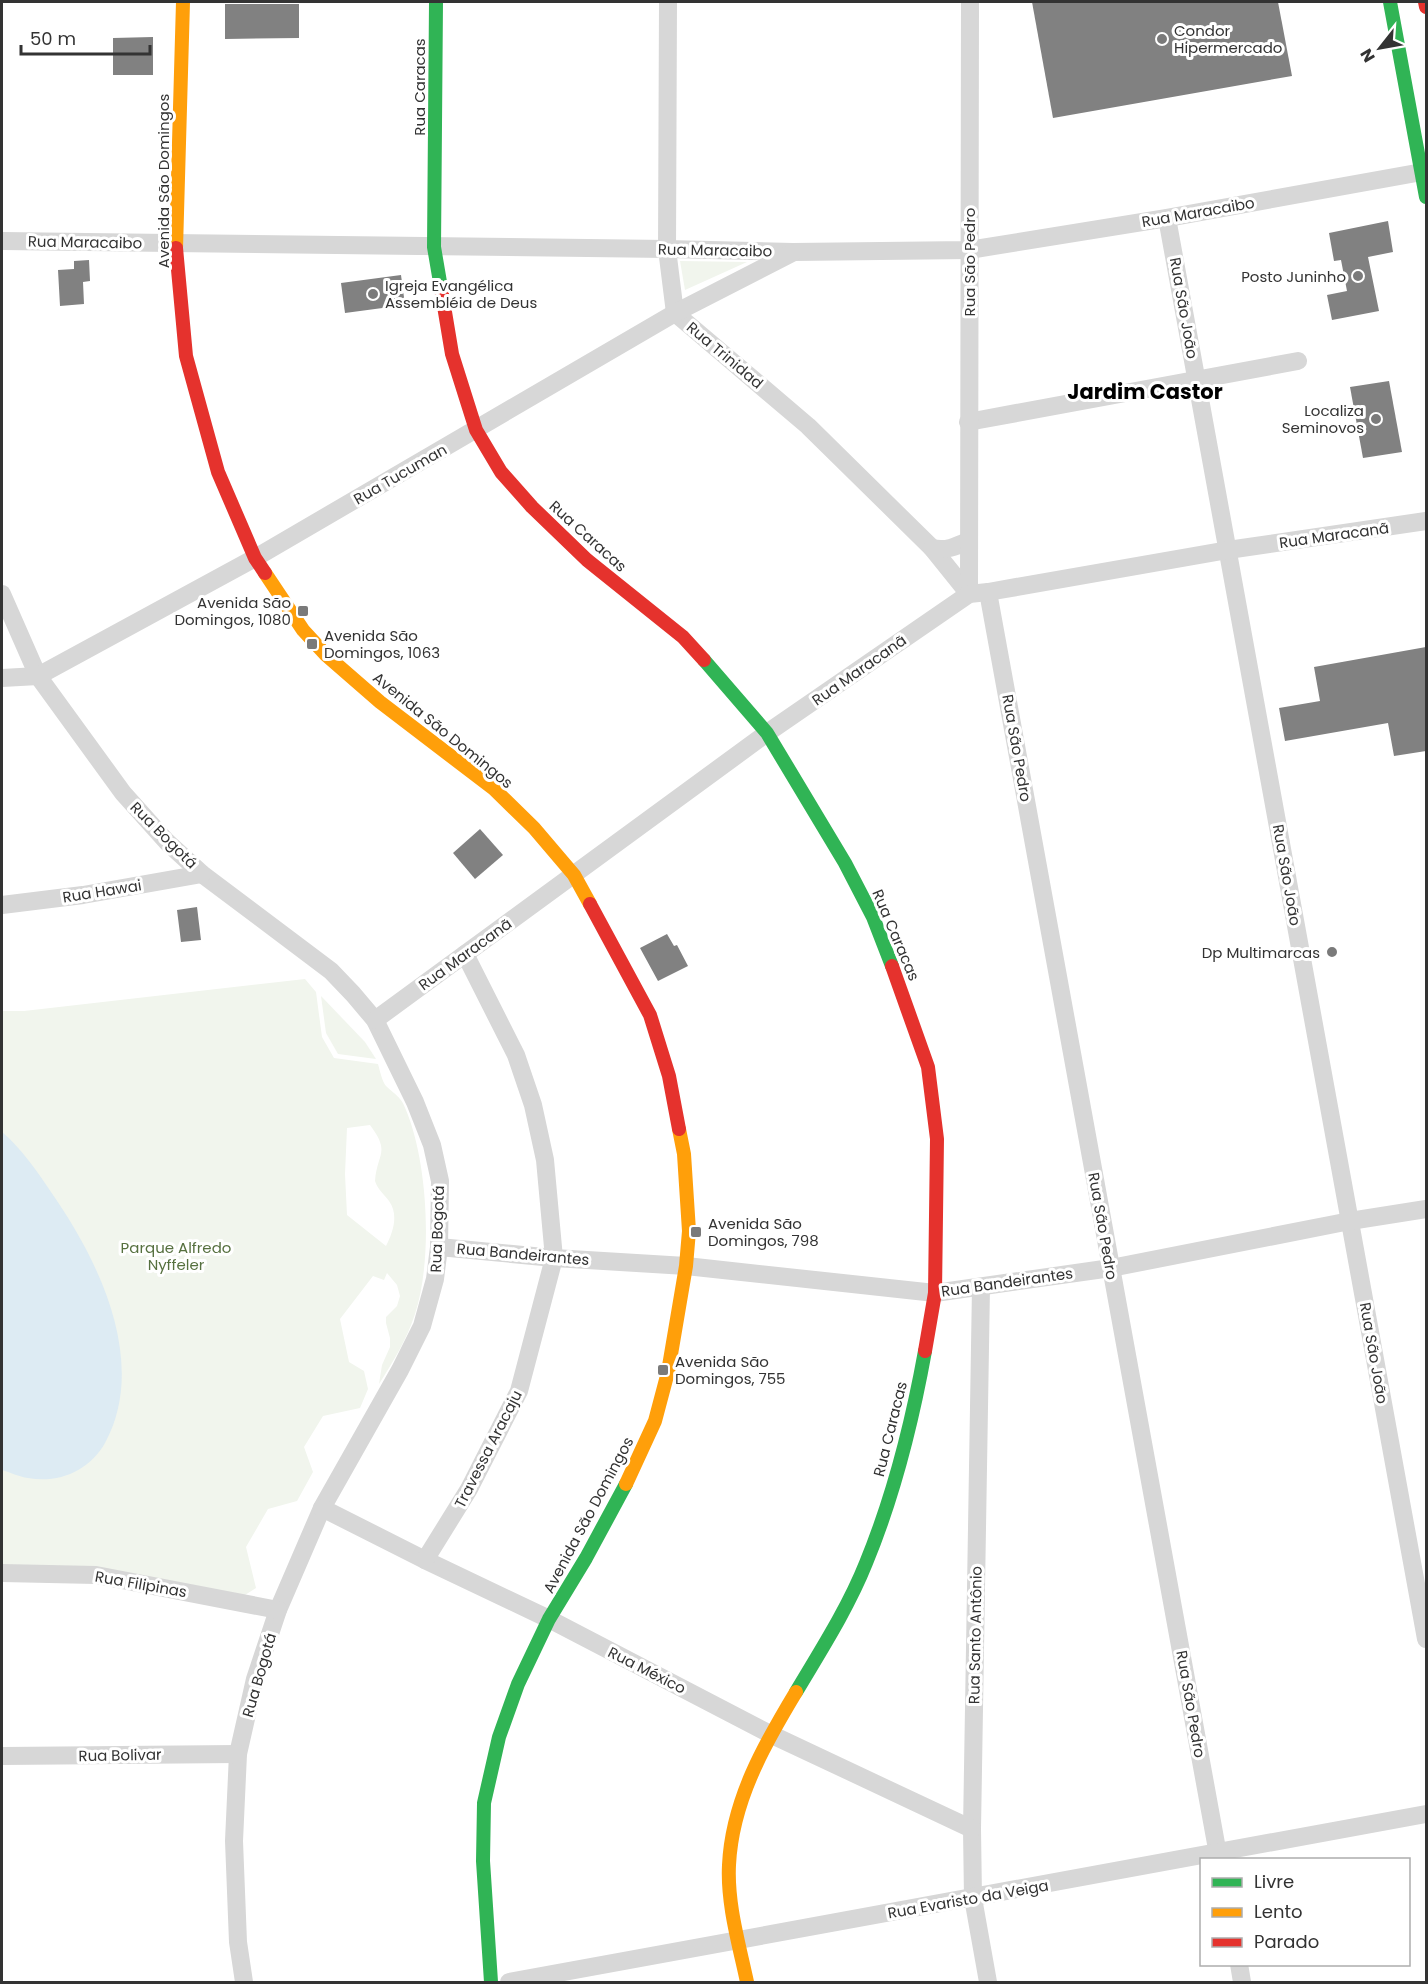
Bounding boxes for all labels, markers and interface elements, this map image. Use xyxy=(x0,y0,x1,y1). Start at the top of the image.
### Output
scale bar xyxy=(21,18,150,56)
north arrow xyxy=(1350,18,1410,78)
place label: Condor Hipermercado xyxy=(1174,20,1282,58)
text: 50 m xyxy=(30,26,76,51)
marker: Condor Hipermercado xyxy=(1155,32,1169,46)
street label: Rua Caracas xyxy=(409,38,430,136)
text: N xyxy=(1355,44,1381,67)
street label: Avenida São Domingos xyxy=(153,94,174,268)
street label: Rua Maracaibo xyxy=(1140,192,1256,232)
street label: Rua São Pedro xyxy=(959,208,980,316)
street label: Rua Maracaibo xyxy=(28,231,142,253)
street label: Rua Maracaibo xyxy=(658,239,772,261)
street label: Rua São João xyxy=(1165,256,1203,360)
place label: Posto Juninho xyxy=(1241,266,1346,287)
marker: Posto Juninho xyxy=(1351,269,1365,283)
place label: Igreja Evangélica Assembléia de Deus xyxy=(385,275,537,313)
marker: Igreja Evangélica Assembléia de Deus xyxy=(366,287,380,301)
street label: Rua Trinidad xyxy=(682,317,768,393)
district label: Jardim Castor xyxy=(1067,377,1223,406)
place label: Localiza Seminovos xyxy=(1282,400,1364,438)
marker: Localiza Seminovos xyxy=(1369,412,1383,426)
street label: Rua Tucuman xyxy=(350,439,450,509)
street label: Rua Caracas xyxy=(545,496,631,576)
street label: Rua Maracanã xyxy=(1278,517,1390,553)
place label: Avenida São Domingos, 1080 xyxy=(174,592,291,630)
marker: Avenida São Domingos, 1080 xyxy=(296,604,310,618)
place label: Avenida São Domingos, 1063 xyxy=(324,625,440,663)
street label: Rua Maracanã xyxy=(808,630,910,710)
marker: Avenida São Domingos, 1063 xyxy=(305,637,319,651)
street label: Avenida São Domingos xyxy=(369,667,518,793)
street label: Rua São Pedro xyxy=(997,693,1037,803)
street label: Rua Bogotá xyxy=(126,797,202,873)
street label: Rua São João xyxy=(1268,823,1306,927)
street label: Rua Hawai xyxy=(61,874,143,908)
street label: Rua Caracas xyxy=(867,886,925,984)
street label: Rua Maracanã xyxy=(414,913,516,995)
place label: Dp Multimarcas xyxy=(1202,942,1320,963)
marker: Dp Multimarcas xyxy=(1325,945,1339,959)
street label: Rua São Pedro xyxy=(1083,1171,1123,1281)
street label: Rua Bogotá xyxy=(425,1185,449,1273)
place label: Avenida São Domingos, 798 xyxy=(708,1213,819,1251)
marker: Avenida São Domingos, 798 xyxy=(689,1225,703,1239)
park label: Parque Alfredo Nyffeler xyxy=(121,1237,231,1275)
street label: Rua Bandeirantes xyxy=(456,1238,590,1270)
street label: Rua Bandeirantes xyxy=(940,1262,1074,1302)
street label: Rua São João xyxy=(1355,1301,1393,1405)
place label: Avenida São Domingos, 755 xyxy=(675,1351,786,1389)
marker: Avenida São Domingos, 755 xyxy=(656,1363,670,1377)
street label: Rua Caracas xyxy=(868,1379,912,1479)
street label: Travessa Aracaju xyxy=(449,1386,527,1512)
street label: Avenida São Domingos xyxy=(538,1433,638,1597)
street label: Rua Filipinas xyxy=(93,1566,189,1602)
street label: Rua Santo Antônio xyxy=(963,1566,987,1704)
street label: Rua Bogotá xyxy=(237,1630,281,1720)
street label: Rua México xyxy=(605,1641,689,1699)
street label: Rua São Pedro xyxy=(1171,1649,1211,1759)
street label: Rua Bolivar xyxy=(78,1744,162,1766)
legend xyxy=(1200,1858,1410,1966)
text: Livre xyxy=(1254,1869,1294,1894)
street label: Rua Evaristo da Veiga xyxy=(886,1875,1050,1923)
text: Lento xyxy=(1254,1899,1303,1924)
text: Parado xyxy=(1254,1929,1319,1954)

